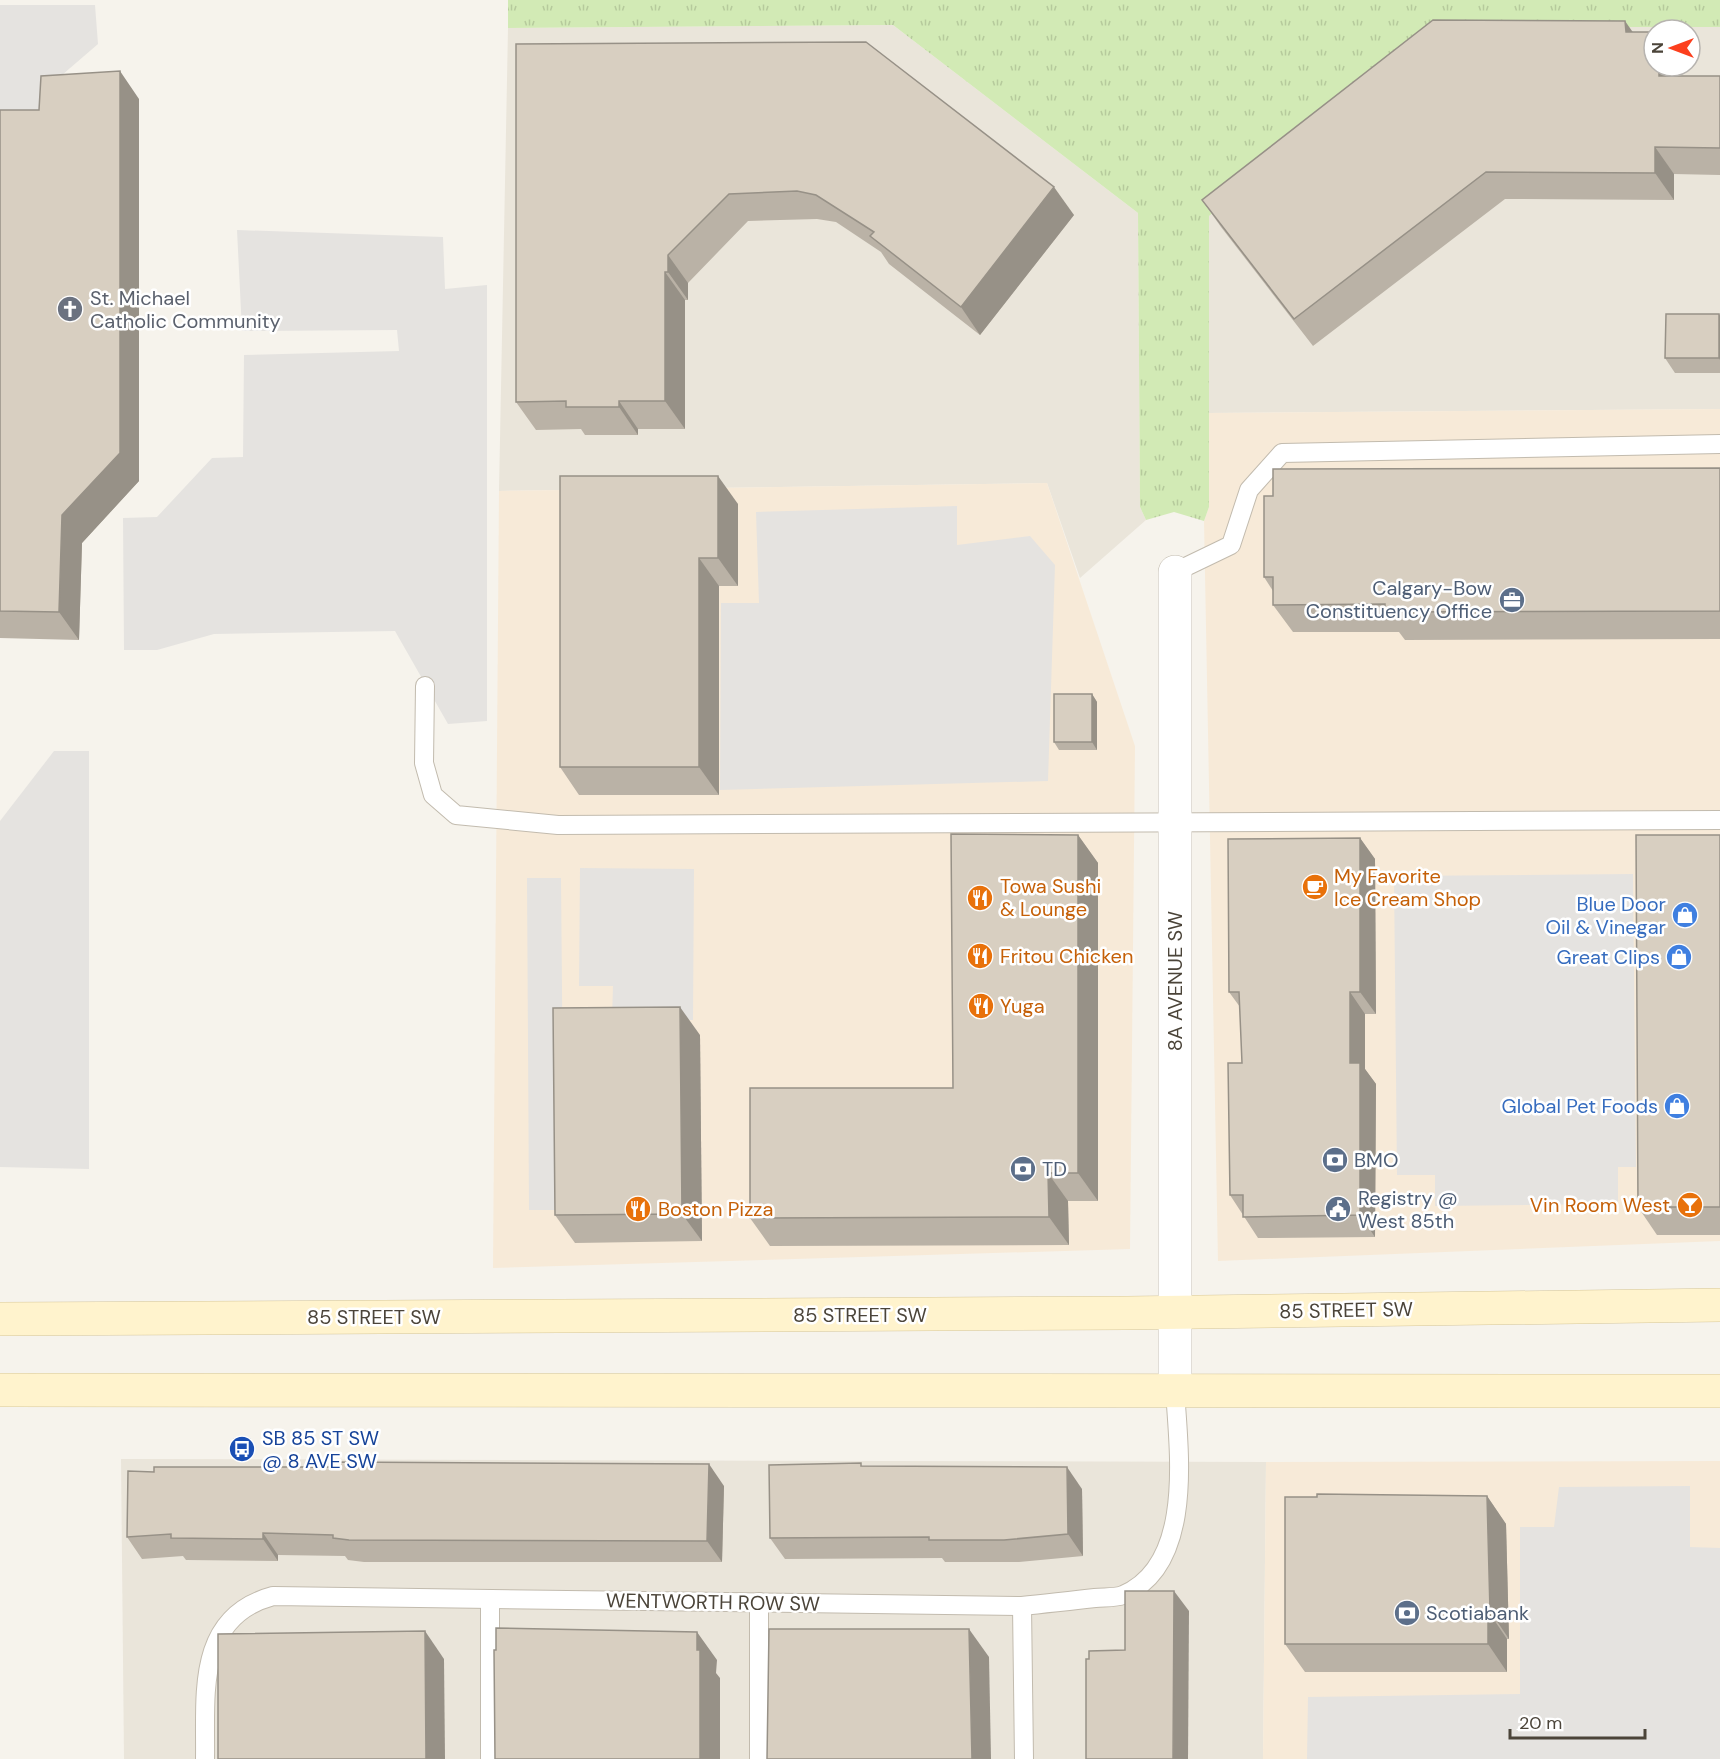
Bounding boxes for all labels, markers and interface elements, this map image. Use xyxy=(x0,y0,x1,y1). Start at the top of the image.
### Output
north arrow xyxy=(1642,18,1702,78)
text: N xyxy=(1647,42,1668,54)
place label: St. Michael Catholic Community xyxy=(90,285,281,334)
church icon: St. Michael Catholic Community xyxy=(55,294,85,324)
place label: Calgary-Bow Constituency Office xyxy=(1306,575,1492,624)
office icon: Calgary-Bow Constituency Office xyxy=(1497,585,1527,615)
place label: My Favorite Ice Cream Shop xyxy=(1334,863,1481,912)
cafe icon: My Favorite Ice Cream Shop xyxy=(1300,872,1330,902)
place label: Towa Sushi & Lounge xyxy=(1000,873,1101,922)
restaurant icon: Towa Sushi & Lounge xyxy=(965,883,995,913)
place label: Blue Door Oil & Vinegar xyxy=(1546,891,1666,940)
shop icon: Blue Door Oil & Vinegar xyxy=(1670,900,1700,930)
street label: 8A AVENUE SW xyxy=(1162,911,1188,1051)
restaurant icon: Fritou Chicken xyxy=(965,941,995,971)
shop icon: Great Clips xyxy=(1664,942,1694,972)
place label: Fritou Chicken xyxy=(1000,943,1133,969)
place label: Great Clips xyxy=(1557,944,1660,970)
restaurant icon: Yuga xyxy=(966,991,996,1021)
place label: Yuga xyxy=(1000,993,1045,1019)
shop icon: Global Pet Foods xyxy=(1662,1091,1692,1121)
place label: Global Pet Foods xyxy=(1502,1093,1658,1119)
bank icon: BMO xyxy=(1320,1145,1350,1175)
place label: BMO xyxy=(1354,1147,1398,1173)
bank icon: TD xyxy=(1008,1154,1038,1184)
place label: TD xyxy=(1042,1156,1067,1182)
place label: Registry @ West 85th xyxy=(1358,1185,1458,1234)
bar icon: Vin Room West xyxy=(1675,1190,1705,1220)
place label: Vin Room West xyxy=(1530,1192,1670,1218)
restaurant icon: Boston Pizza xyxy=(623,1194,653,1224)
public building icon: Registry @ West 85th xyxy=(1323,1194,1353,1224)
place label: Boston Pizza xyxy=(658,1196,773,1222)
street label: 85 STREET SW xyxy=(1279,1296,1413,1324)
street label: 85 STREET SW xyxy=(793,1302,927,1328)
street label: 85 STREET SW xyxy=(307,1304,441,1330)
place label: SB 85 ST SW @ 8 AVE SW xyxy=(262,1425,379,1474)
bus stop icon: SB 85 ST SW @ 8 AVE SW xyxy=(227,1434,257,1464)
street label: WENTWORTH ROW SW xyxy=(606,1587,820,1617)
bank icon: Scotiabank xyxy=(1392,1598,1422,1628)
place label: Scotiabank xyxy=(1426,1600,1529,1626)
scale bar xyxy=(1510,1702,1645,1740)
text: 20 m xyxy=(1519,1711,1562,1735)

